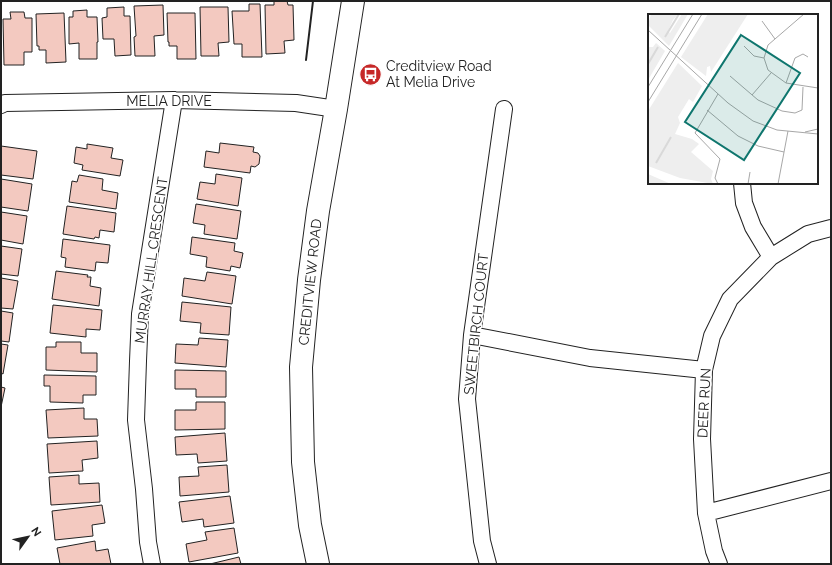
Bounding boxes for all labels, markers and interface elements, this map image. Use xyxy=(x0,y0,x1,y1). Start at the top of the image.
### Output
inset map xyxy=(648,14,818,184)
place label: Creditview Road At Melia Drive xyxy=(386,58,492,90)
bus stop icon: Creditview Road At Melia Drive xyxy=(357,61,383,87)
street label: MELIA DRIVE xyxy=(126,93,212,109)
street label: MURRAY HILL CRESCENT xyxy=(131,175,171,344)
street label: CREDITVIEW ROAD xyxy=(295,218,325,346)
street label: SWEETBIRCH COURT xyxy=(461,252,491,396)
street label: DEER RUN xyxy=(694,367,714,439)
north arrow xyxy=(8,517,48,557)
text: N xyxy=(28,525,44,539)

